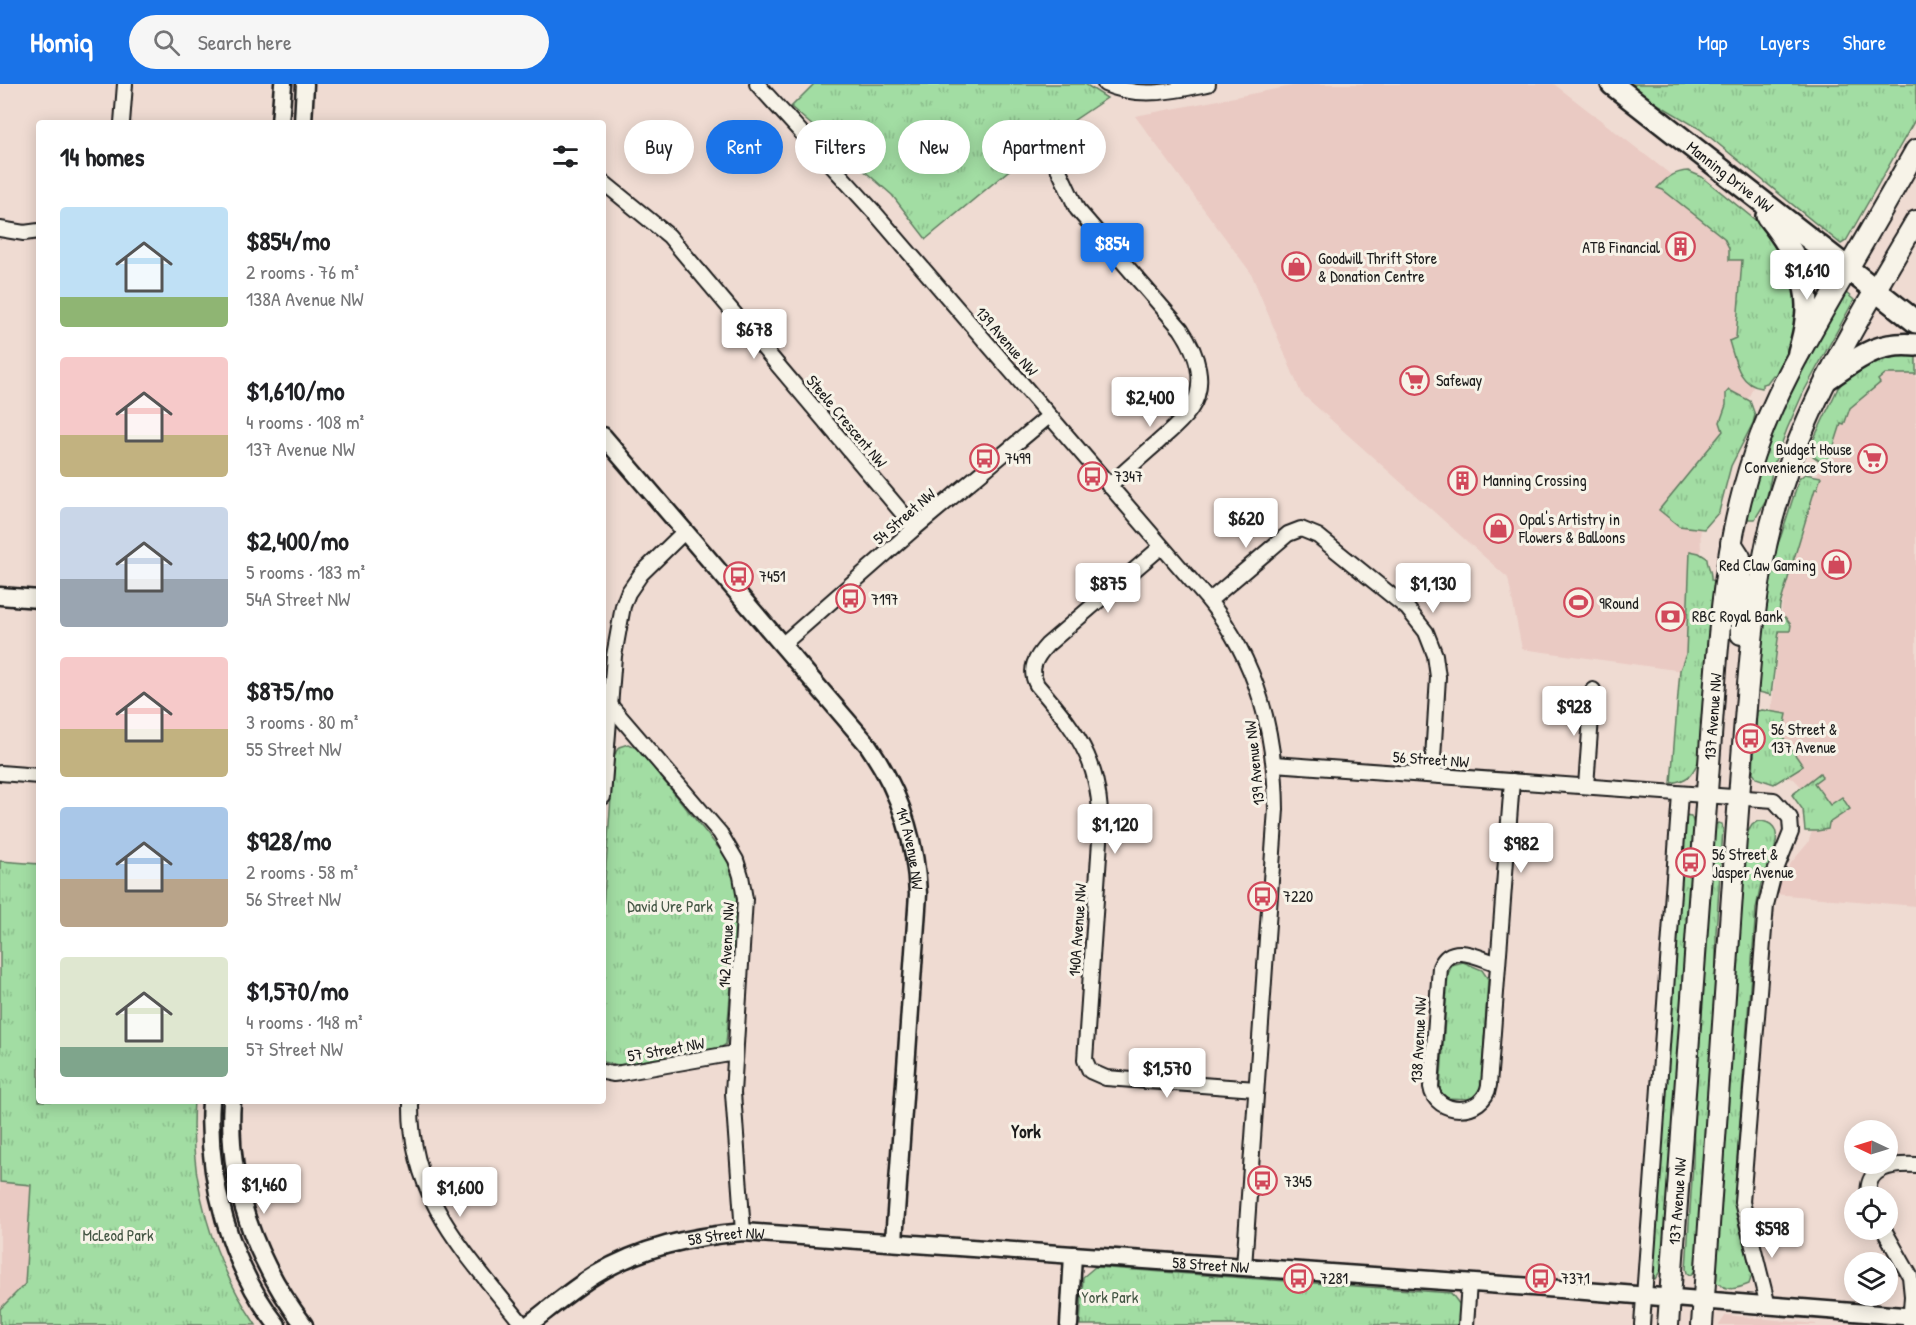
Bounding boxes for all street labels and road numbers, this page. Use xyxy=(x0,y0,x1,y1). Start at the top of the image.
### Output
street label: Manning Drive NW xyxy=(1682,136,1778,217)
street label: 139 Avenue NW xyxy=(971,302,1043,380)
street label: Steele Crescent NW xyxy=(802,370,892,472)
street label: 54 Street NW xyxy=(868,483,940,549)
street label: 137 Avenue NW xyxy=(1698,672,1727,761)
street label: 139 Avenue NW xyxy=(1239,719,1269,806)
street label: 56 Street NW xyxy=(1392,745,1470,773)
street label: 141 Avenue NW xyxy=(891,804,929,890)
street label: 140A Avenue NW xyxy=(1063,883,1091,977)
street label: 142 Avenue NW xyxy=(713,902,739,988)
street label: 138 Avenue NW xyxy=(1405,996,1431,1084)
street label: 57 Street NW xyxy=(626,1031,706,1067)
street label: 137 Avenue NW xyxy=(1663,1157,1691,1246)
street label: 58 Street NW xyxy=(686,1221,765,1251)
street label: 58 Street NW xyxy=(1172,1251,1250,1278)

